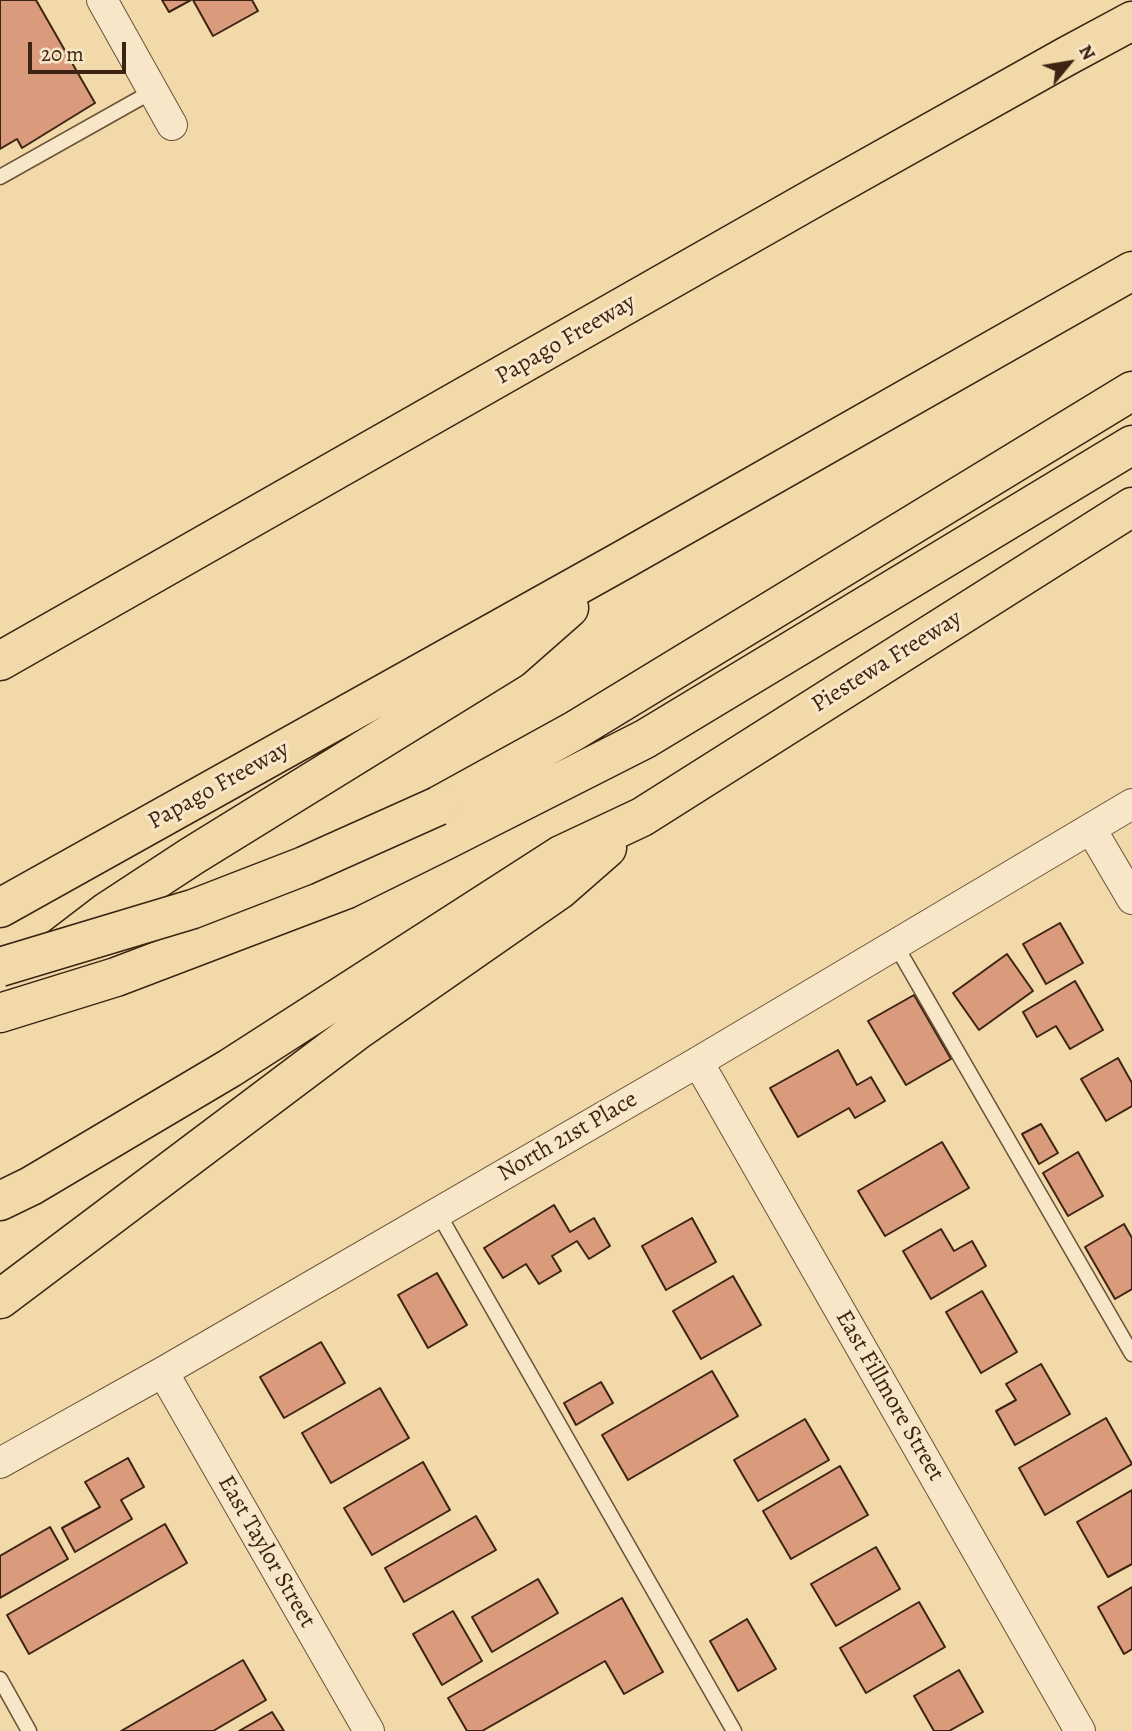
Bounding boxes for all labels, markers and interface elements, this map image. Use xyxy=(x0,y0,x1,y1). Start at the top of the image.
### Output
scale bar xyxy=(32,28,130,72)
north arrow xyxy=(1034,28,1104,98)
text: 20 m xyxy=(41,40,84,68)
text: N xyxy=(1072,40,1102,65)
street label: Papago Freeway xyxy=(491,288,641,392)
street label: Piestewa Freeway xyxy=(807,604,967,720)
street label: Papago Freeway xyxy=(143,735,295,837)
street label: North 21st Place xyxy=(493,1085,643,1189)
street label: East Fillmore Street xyxy=(828,1305,950,1487)
street label: East Taylor Street xyxy=(211,1471,321,1633)

